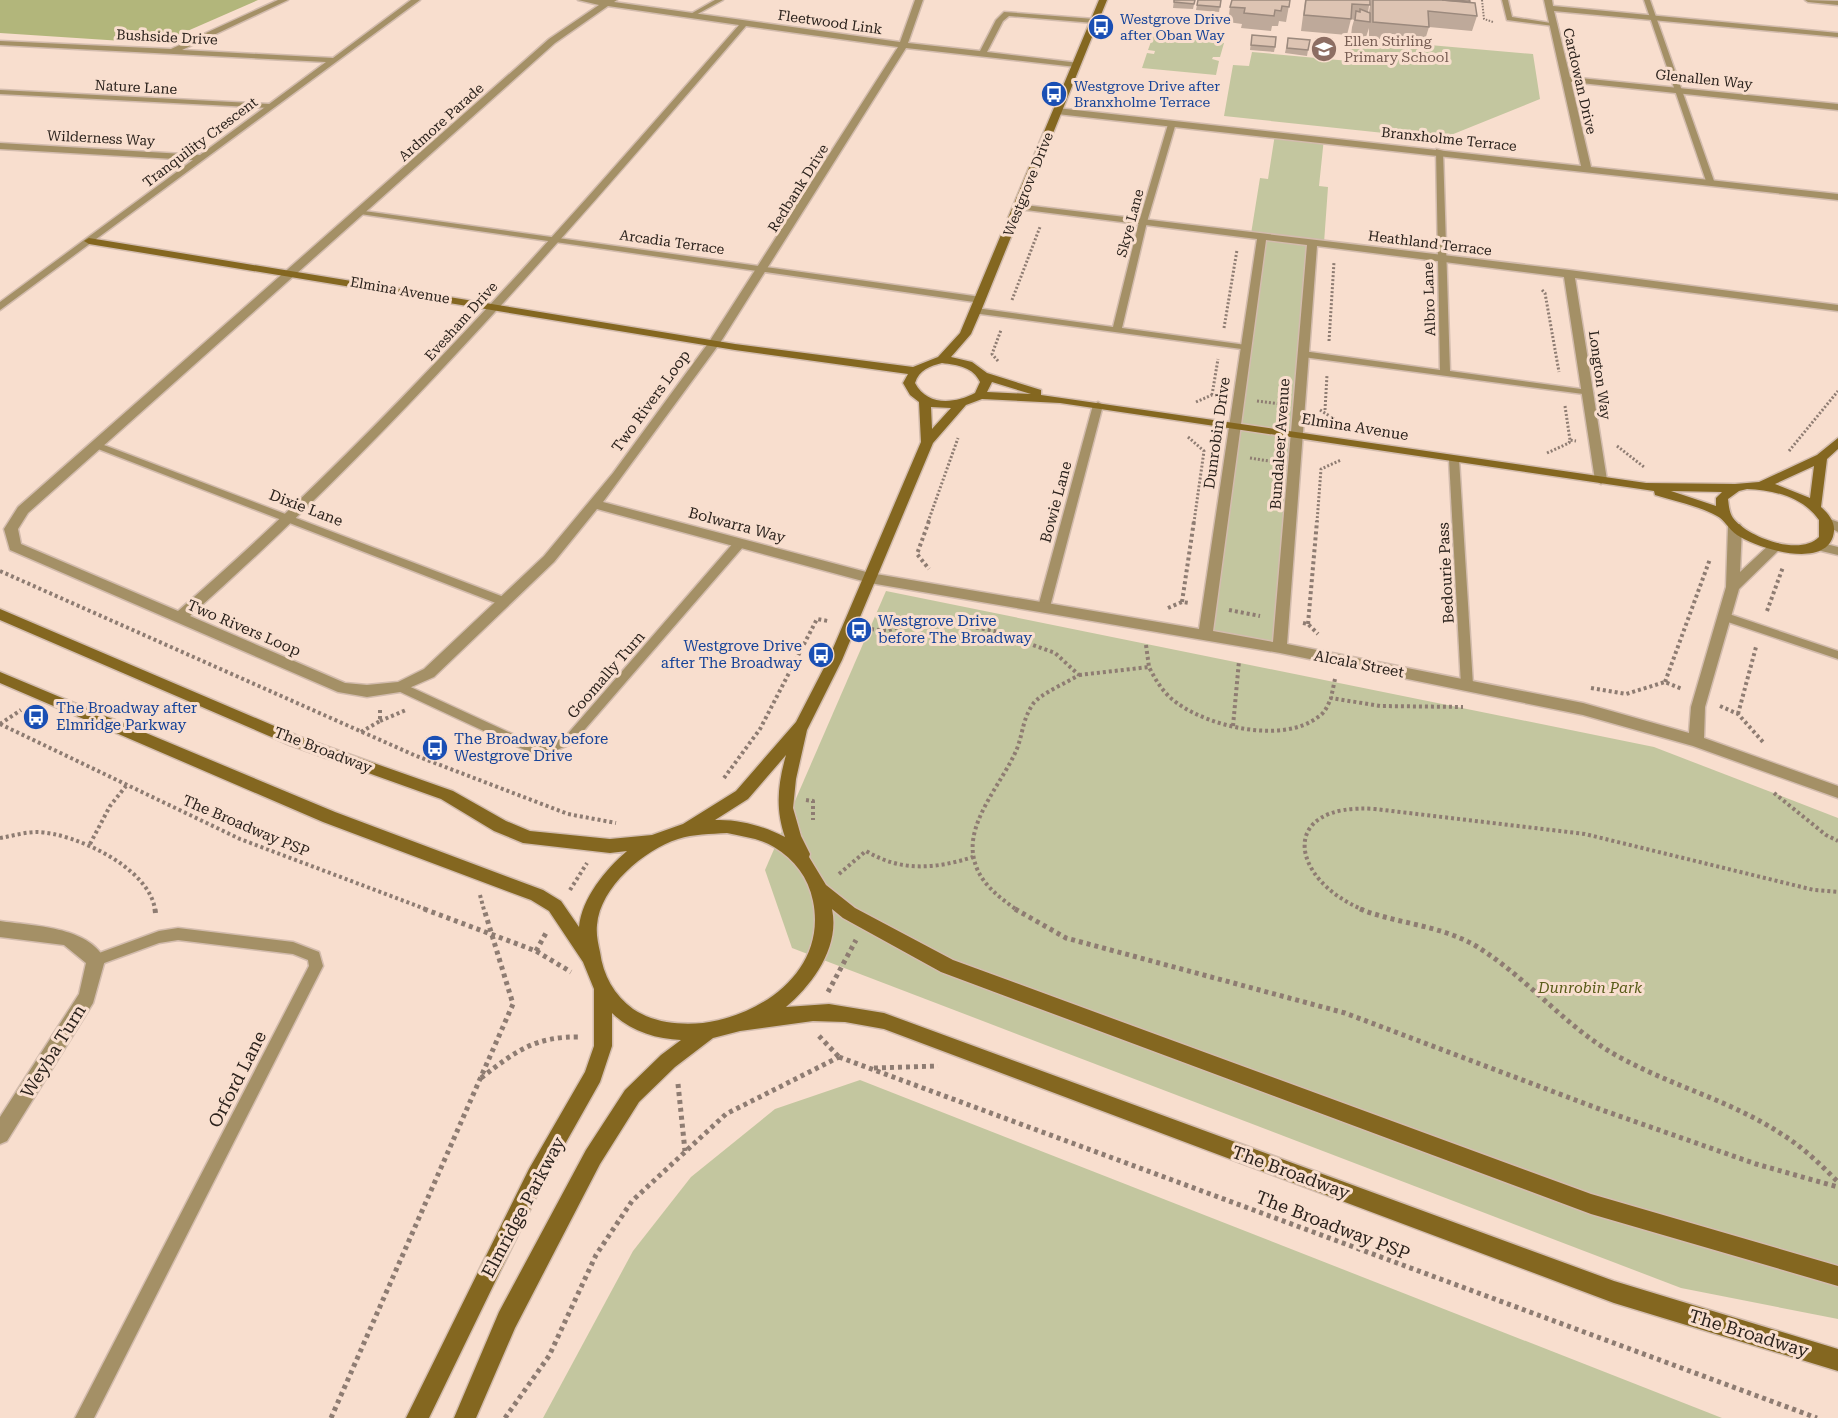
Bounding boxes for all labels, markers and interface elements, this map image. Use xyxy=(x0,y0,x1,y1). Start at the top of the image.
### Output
street label: Fleetwood Link xyxy=(777,7,883,37)
place label: Westgrove Drive after Oban Way xyxy=(1120,11,1231,43)
bus stop icon: Westgrove Drive after Oban Way xyxy=(1086,12,1116,42)
street label: Bushside Drive xyxy=(116,26,218,48)
street label: Cardowan Drive xyxy=(1560,26,1600,136)
place label: Ellen Stirling Primary School xyxy=(1344,33,1449,65)
school or university icon: Ellen Stirling Primary School xyxy=(1309,34,1339,64)
street label: Glenallen Way xyxy=(1655,66,1754,92)
street label: Nature Lane xyxy=(94,77,178,97)
place label: Westgrove Drive after Branxholme Terrace xyxy=(1074,78,1220,110)
bus stop icon: Westgrove Drive after Branxholme Terrace xyxy=(1039,79,1069,109)
street label: Ardmore Parade xyxy=(395,80,487,164)
street label: Tranquility Crescent xyxy=(140,94,260,190)
street label: Branxholme Terrace xyxy=(1380,124,1518,154)
street label: Wilderness Way xyxy=(47,127,156,149)
street label: Westgrove Drive xyxy=(1000,129,1056,238)
street label: Redbank Drive xyxy=(765,141,832,235)
street label: Skye Lane xyxy=(1113,187,1147,259)
street label: Arcadia Terrace xyxy=(619,227,726,257)
street label: Heathland Terrace xyxy=(1367,227,1493,259)
street label: Albro Lane xyxy=(1420,261,1438,336)
street label: Elmina Avenue xyxy=(349,273,451,307)
street label: Evesham Drive xyxy=(421,278,501,364)
street label: Longton Way xyxy=(1586,329,1614,421)
street label: Two Rivers Loop xyxy=(608,346,694,456)
street label: Dunrobin Drive xyxy=(1200,376,1234,490)
street label: Bundaleer Avenue xyxy=(1266,378,1294,510)
street label: Elmina Avenue xyxy=(1300,410,1410,444)
street label: Bowie Lane xyxy=(1036,459,1076,545)
street label: Dixie Lane xyxy=(267,486,345,530)
street label: Bolwarra Way xyxy=(687,503,788,547)
street label: Bedourie Pass xyxy=(1434,522,1458,624)
street label: Two Rivers Loop xyxy=(184,596,304,660)
place label: Westgrove Drive before The Broadway xyxy=(878,612,1032,647)
bus stop icon: Westgrove Drive before The Broadway xyxy=(844,615,874,645)
street label: Goomally Turn xyxy=(563,628,649,722)
place label: Westgrove Drive after The Broadway xyxy=(661,637,802,672)
bus stop icon: Westgrove Drive after The Broadway xyxy=(806,640,836,670)
street label: Alcala Street xyxy=(1312,646,1406,682)
place label: The Broadway after Elmridge Parkway xyxy=(56,699,197,734)
bus stop icon: The Broadway after Elmridge Parkway xyxy=(21,702,51,732)
street label: The Broadway xyxy=(272,723,375,777)
place label: The Broadway before Westgrove Drive xyxy=(454,730,608,765)
bus stop icon: The Broadway before Westgrove Drive xyxy=(420,733,450,763)
street label: The Broadway PSP xyxy=(180,791,312,861)
park label: Dunrobin Park xyxy=(1537,979,1643,997)
street label: Weyba Turn xyxy=(16,1000,90,1101)
street label: Orford Lane xyxy=(204,1027,270,1131)
street label: Elmridge Parkway xyxy=(477,1133,569,1281)
street label: The Broadway xyxy=(1229,1141,1353,1203)
street label: The Broadway PSP xyxy=(1253,1186,1413,1264)
street label: The Broadway xyxy=(1687,1305,1812,1361)

